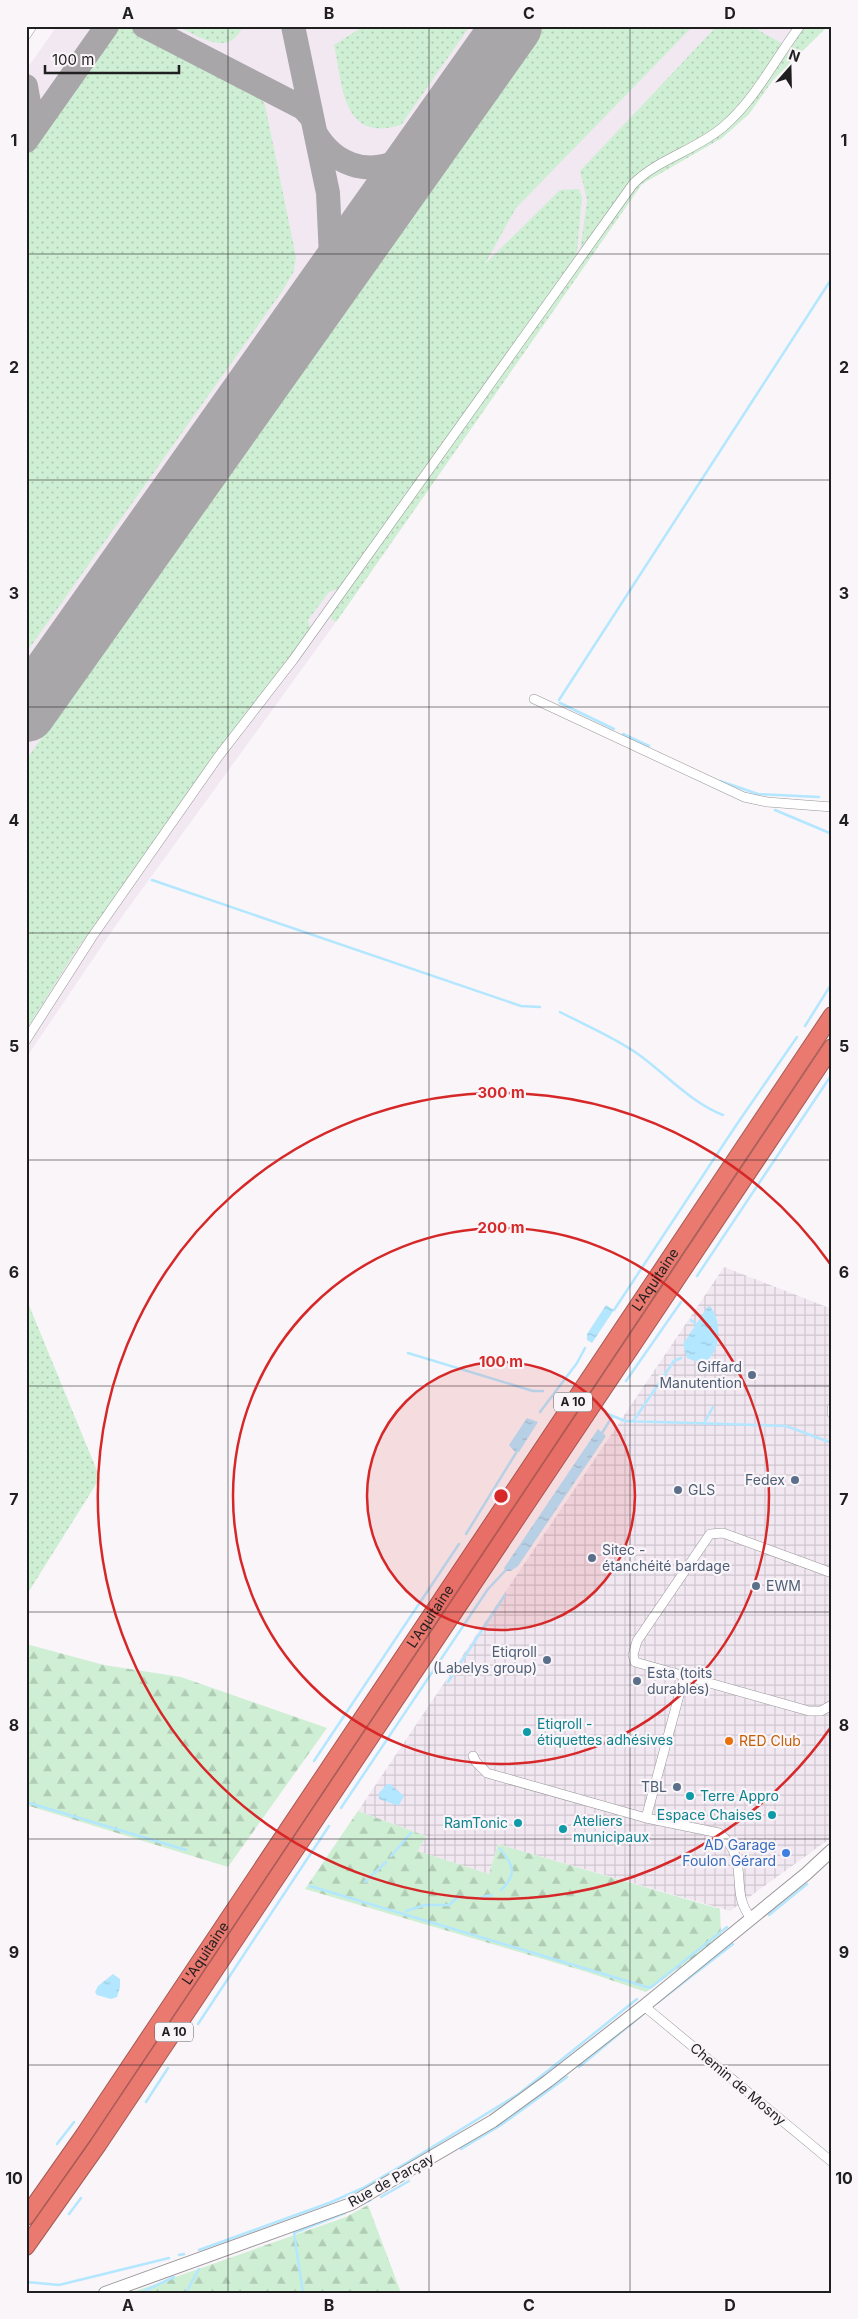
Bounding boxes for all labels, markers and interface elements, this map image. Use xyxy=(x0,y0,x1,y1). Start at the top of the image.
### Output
text: A xyxy=(122,3,134,23)
text: B xyxy=(324,3,334,23)
text: C xyxy=(523,3,535,23)
text: D xyxy=(724,3,736,23)
scale bar xyxy=(45,42,179,74)
north arrow xyxy=(766,42,816,92)
text: N xyxy=(787,46,803,65)
text: 100 m xyxy=(52,50,94,69)
text: 1 xyxy=(11,130,17,150)
text: 1 xyxy=(841,130,847,150)
text: 2 xyxy=(9,357,19,377)
text: 2 xyxy=(839,357,849,377)
text: 3 xyxy=(9,583,19,603)
text: 3 xyxy=(839,583,849,603)
text: 4 xyxy=(9,810,20,830)
text: 4 xyxy=(839,810,850,830)
text: 5 xyxy=(9,1036,19,1056)
text: 5 xyxy=(839,1036,849,1056)
text: 300 m xyxy=(477,1083,525,1102)
text: 200 m xyxy=(478,1218,524,1237)
street label: L'Aquitaine xyxy=(628,1245,682,1314)
text: 6 xyxy=(9,1262,19,1282)
text: 6 xyxy=(839,1262,849,1282)
text: 100 m xyxy=(479,1352,523,1371)
place label: Giffard Manutention xyxy=(659,1358,742,1391)
marker: Giffard Manutention xyxy=(746,1369,758,1381)
road number: A 10 xyxy=(554,1392,592,1411)
place label: Fedex xyxy=(745,1471,785,1488)
marker: Fedex xyxy=(789,1474,801,1486)
place label: GLS xyxy=(688,1481,715,1498)
marker: GLS xyxy=(672,1484,684,1496)
centre of rings xyxy=(492,1487,510,1505)
text: 7 xyxy=(9,1489,19,1509)
text: 7 xyxy=(839,1489,849,1509)
place label: Sitec - étanchéité bardage xyxy=(602,1541,730,1574)
marker: Sitec - étanchéité bardage xyxy=(586,1552,598,1564)
place label: EWM xyxy=(766,1577,801,1594)
marker: EWM xyxy=(750,1580,762,1592)
street label: L'Aquitaine xyxy=(403,1581,457,1651)
place label: Etiqroll (Labelys group) xyxy=(433,1643,537,1676)
marker: Etiqroll (Labelys group) xyxy=(541,1654,553,1666)
place label: Esta (toits durables) xyxy=(647,1664,712,1697)
marker: Esta (toits durables) xyxy=(631,1675,643,1687)
text: 8 xyxy=(9,1715,19,1735)
place label: Etiqroll - étiquettes adhésives xyxy=(537,1715,673,1748)
text: 8 xyxy=(839,1715,849,1735)
marker: Etiqroll - étiquettes adhésives xyxy=(521,1726,533,1738)
place label: RED Club xyxy=(739,1732,801,1749)
marker: RED Club xyxy=(723,1735,735,1747)
place label: TBL xyxy=(641,1778,667,1795)
marker: TBL xyxy=(671,1781,683,1793)
place label: Terre Appro xyxy=(700,1787,779,1804)
marker: Terre Appro xyxy=(684,1790,696,1802)
place label: Espace Chaises xyxy=(657,1806,762,1823)
marker: Espace Chaises xyxy=(766,1809,778,1821)
place label: Ateliers municipaux xyxy=(573,1812,649,1845)
place label: RamTonic xyxy=(444,1814,508,1831)
marker: RamTonic xyxy=(512,1817,524,1829)
marker: Ateliers municipaux xyxy=(557,1823,569,1835)
place label: AD Garage Foulon Gérard xyxy=(682,1836,776,1869)
marker: AD Garage Foulon Gérard xyxy=(780,1847,792,1859)
street label: L'Aquitaine xyxy=(178,1918,232,1988)
text: 9 xyxy=(9,1942,19,1962)
text: 9 xyxy=(839,1942,849,1962)
road number: A 10 xyxy=(155,2022,193,2041)
street label: Chemin de Mosny xyxy=(687,2039,790,2129)
street label: Rue de Parçay xyxy=(345,2149,437,2210)
text: 10 xyxy=(5,2168,23,2188)
text: 10 xyxy=(835,2168,853,2188)
text: A xyxy=(122,2295,134,2315)
text: B xyxy=(324,2295,334,2315)
text: C xyxy=(523,2295,535,2315)
text: D xyxy=(724,2295,736,2315)

